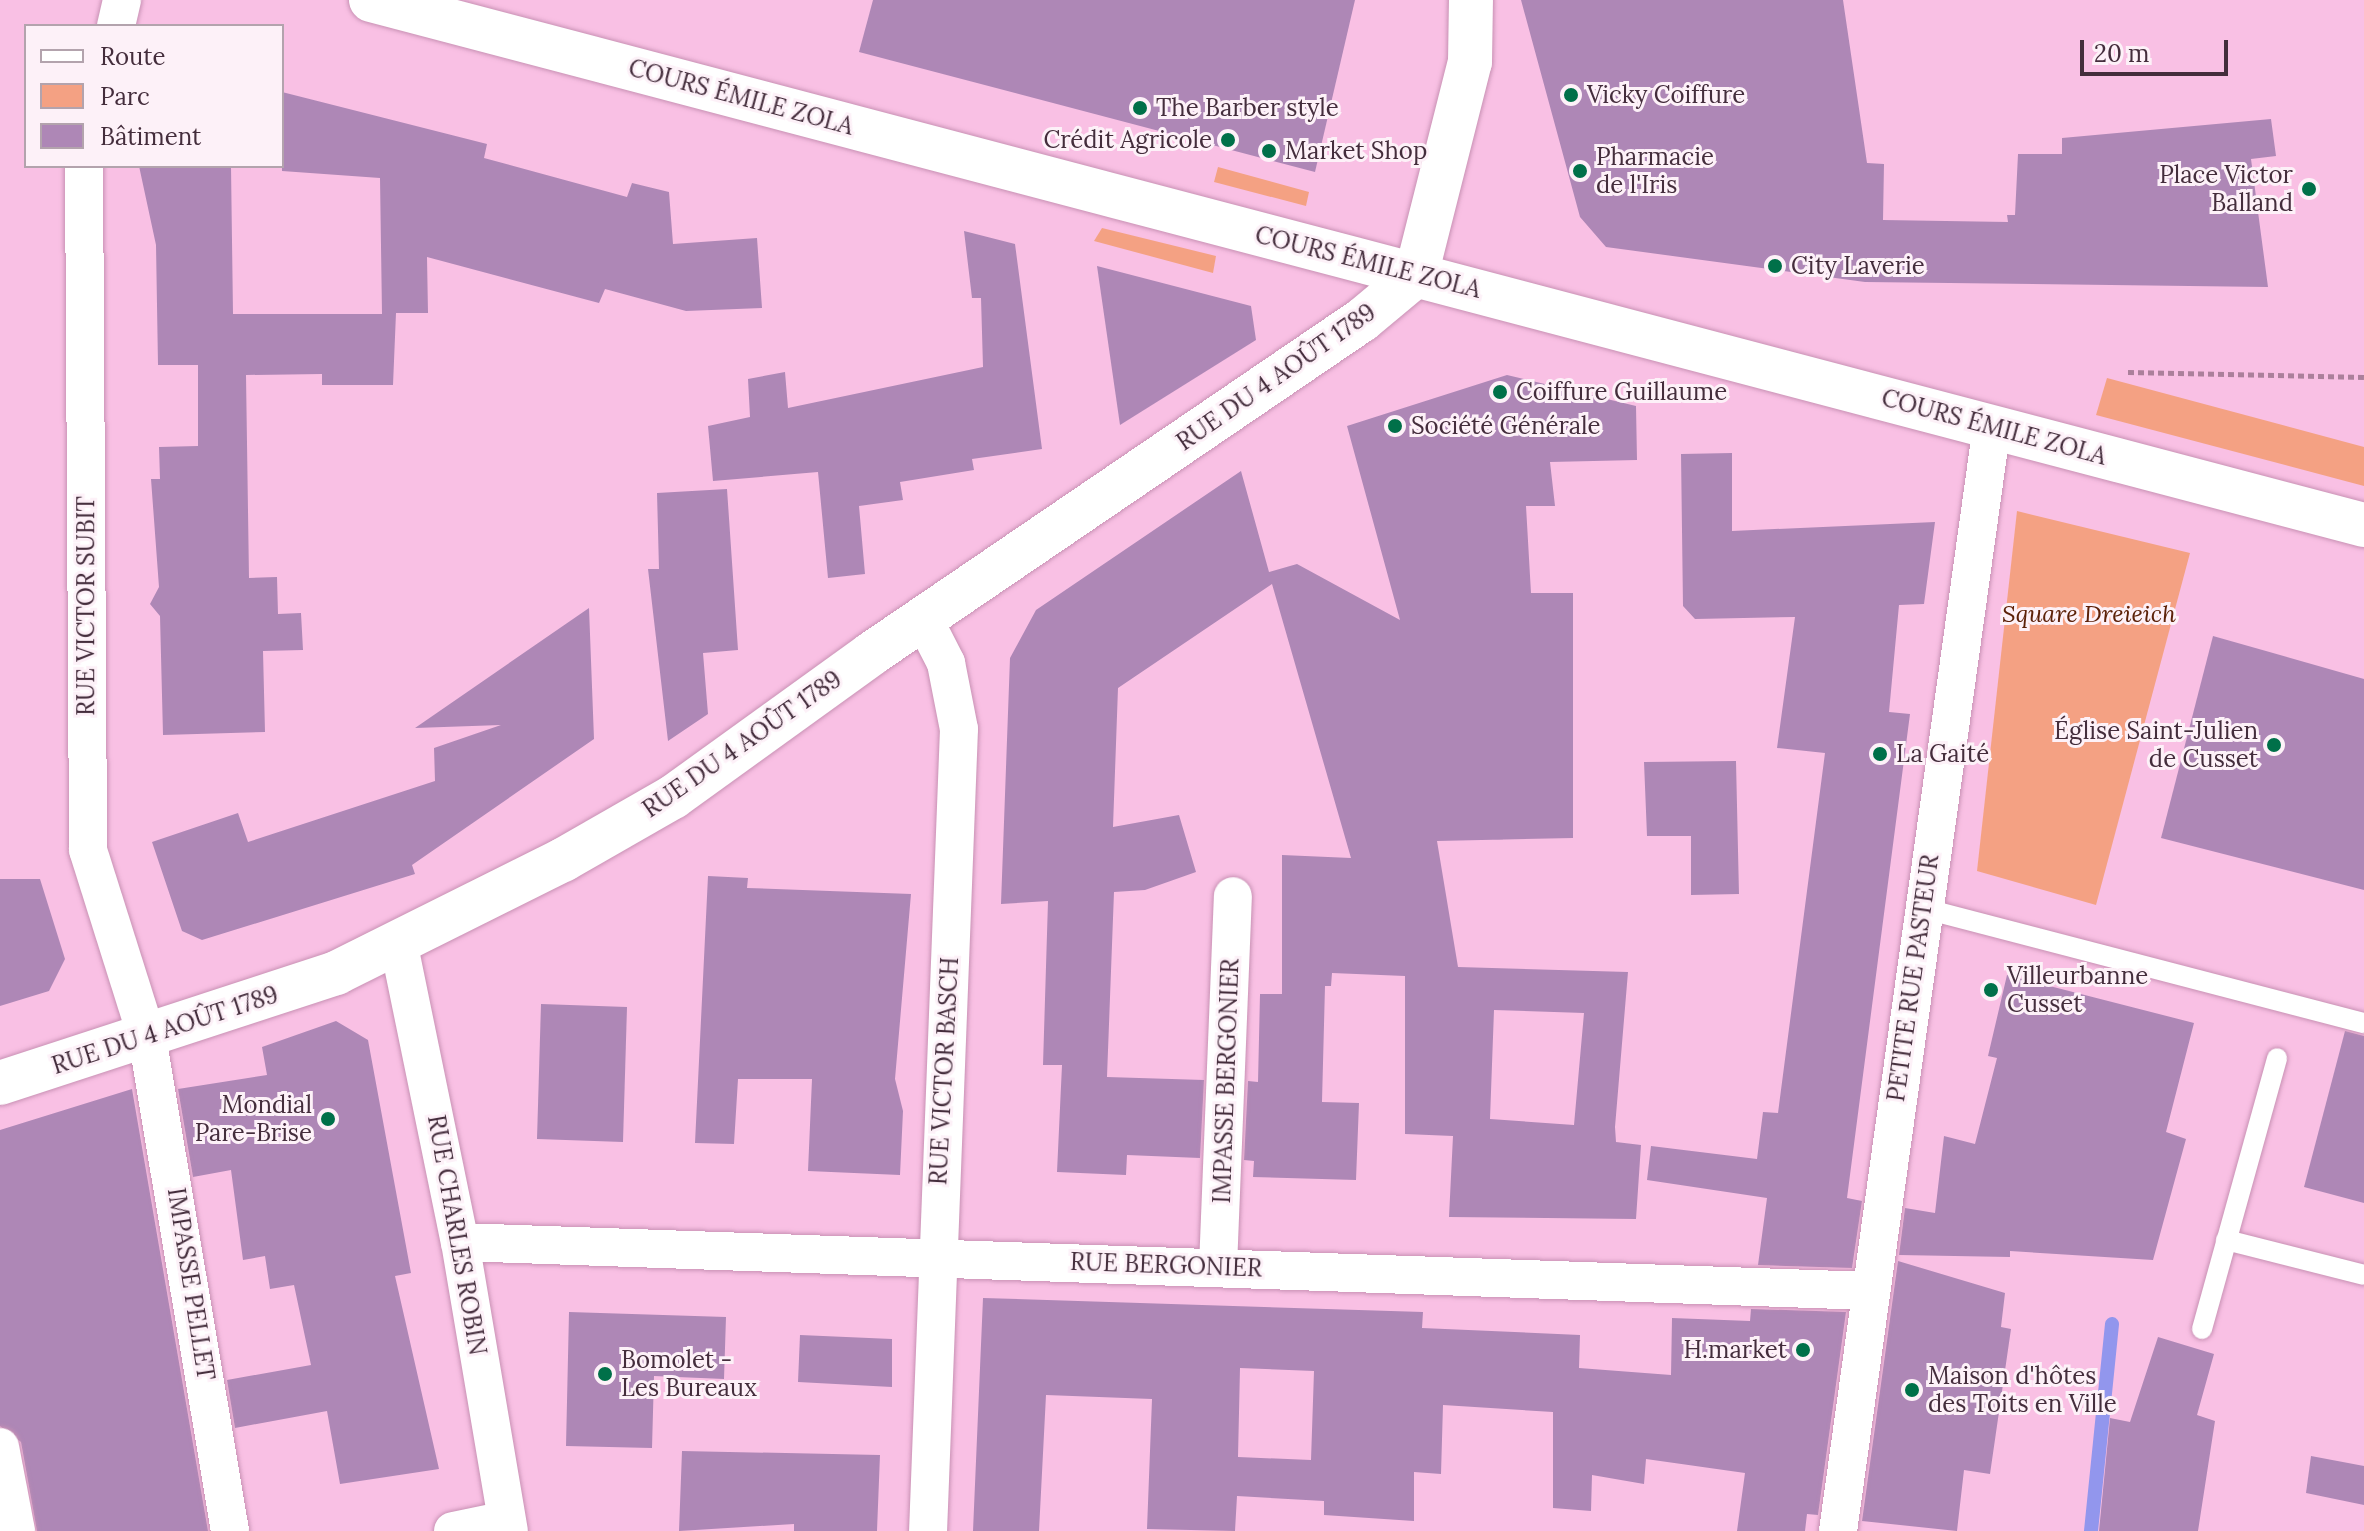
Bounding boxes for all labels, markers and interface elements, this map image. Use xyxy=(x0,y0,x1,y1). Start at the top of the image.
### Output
legend xyxy=(24,24,284,168)
scale bar xyxy=(2084,24,2232,74)
text: 20 m xyxy=(2094,38,2150,69)
text: Route xyxy=(100,41,166,72)
street label: COURS ÉMILE ZOLA xyxy=(625,53,857,141)
text: Parc xyxy=(100,81,150,112)
place label: Vicky Coiffure xyxy=(1587,81,1745,109)
marker: Vicky Coiffure xyxy=(1562,86,1580,104)
place label: The Barber style xyxy=(1156,94,1339,122)
marker: The Barber style xyxy=(1131,99,1149,117)
text: Bâtiment xyxy=(100,121,201,152)
place label: Crédit Agricole xyxy=(1043,126,1212,154)
marker: Crédit Agricole xyxy=(1219,131,1237,149)
place label: Market Shop xyxy=(1285,137,1427,165)
marker: Market Shop xyxy=(1260,142,1278,160)
place label: Pharmacie de l'Iris xyxy=(1596,143,1714,199)
place label: Place Victor Balland xyxy=(2159,161,2293,217)
marker: Pharmacie de l'Iris xyxy=(1571,162,1589,180)
marker: Place Victor Balland xyxy=(2300,180,2318,198)
street label: COURS ÉMILE ZOLA xyxy=(1252,220,1484,304)
place label: City Laverie xyxy=(1791,252,1925,280)
marker: City Laverie xyxy=(1766,257,1784,275)
street label: RUE DU 4 AOÛT 1789 xyxy=(1171,297,1381,457)
place label: Coiffure Guillaume xyxy=(1516,378,1727,406)
marker: Coiffure Guillaume xyxy=(1491,383,1509,401)
street label: COURS ÉMILE ZOLA xyxy=(1878,383,2110,471)
place label: Société Générale xyxy=(1411,412,1601,440)
marker: Société Générale xyxy=(1386,417,1404,435)
street label: RUE VICTOR SUBIT xyxy=(72,496,100,716)
park label: Square Dreieich xyxy=(2002,600,2176,628)
street label: RUE DU 4 AOÛT 1789 xyxy=(637,664,847,824)
place label: Église Saint-Julien de Cusset xyxy=(2054,717,2258,773)
marker: Église Saint-Julien de Cusset xyxy=(2265,736,2283,754)
place label: La Gaité xyxy=(1896,740,1989,768)
marker: La Gaité xyxy=(1871,745,1889,763)
street label: PETITE RUE PASTEUR xyxy=(1881,853,1945,1103)
street label: RUE VICTOR BASCH xyxy=(924,956,964,1186)
street label: IMPASSE BERGONIER xyxy=(1207,958,1245,1204)
place label: Villeurbanne Cusset xyxy=(2007,962,2148,1018)
street label: RUE DU 4 AOÛT 1789 xyxy=(48,980,282,1080)
marker: Villeurbanne Cusset xyxy=(1982,981,2000,999)
place label: Mondial Pare-Brise xyxy=(195,1091,312,1147)
marker: Mondial Pare-Brise xyxy=(319,1110,337,1128)
street label: RUE CHARLES ROBIN xyxy=(422,1113,492,1357)
street label: IMPASSE PELLET xyxy=(162,1186,220,1382)
street label: RUE BERGONIER xyxy=(1070,1247,1262,1283)
place label: H.market xyxy=(1683,1336,1787,1364)
marker: H.market xyxy=(1794,1341,1812,1359)
place label: Bomolet - Les Bureaux xyxy=(621,1346,757,1402)
place label: Maison d'hôtes des Toits en Ville xyxy=(1928,1362,2117,1418)
marker: Bomolet - Les Bureaux xyxy=(596,1365,614,1383)
marker: Maison d'hôtes des Toits en Ville xyxy=(1903,1381,1921,1399)

